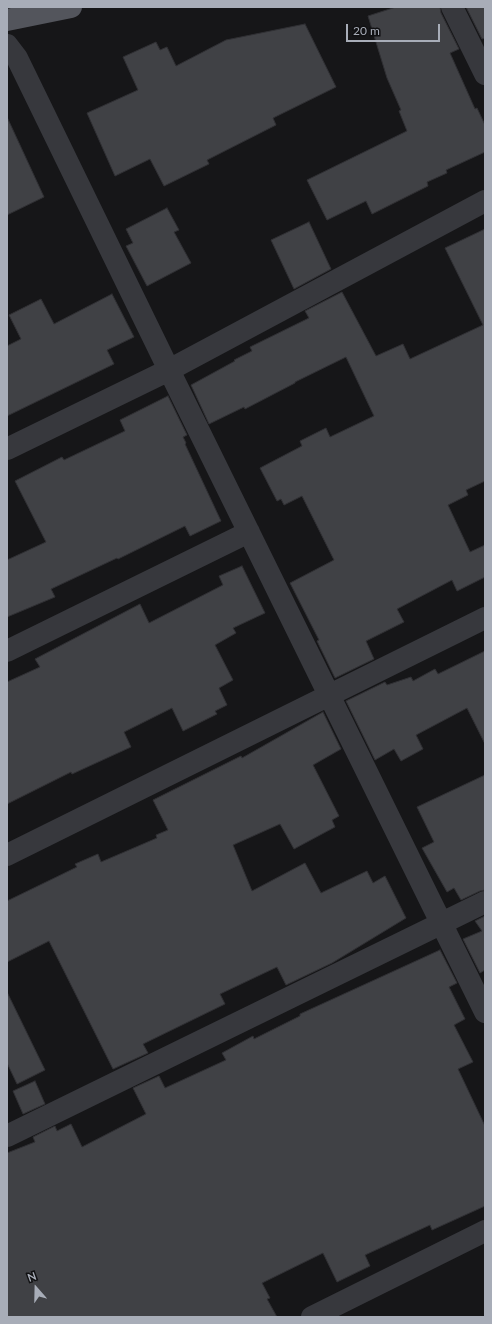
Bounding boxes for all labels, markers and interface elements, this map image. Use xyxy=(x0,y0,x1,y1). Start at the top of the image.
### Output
scale bar xyxy=(348,16,442,42)
text: 20 m xyxy=(353,23,380,38)
north arrow xyxy=(16,1268,56,1308)
text: N xyxy=(26,1269,38,1284)

